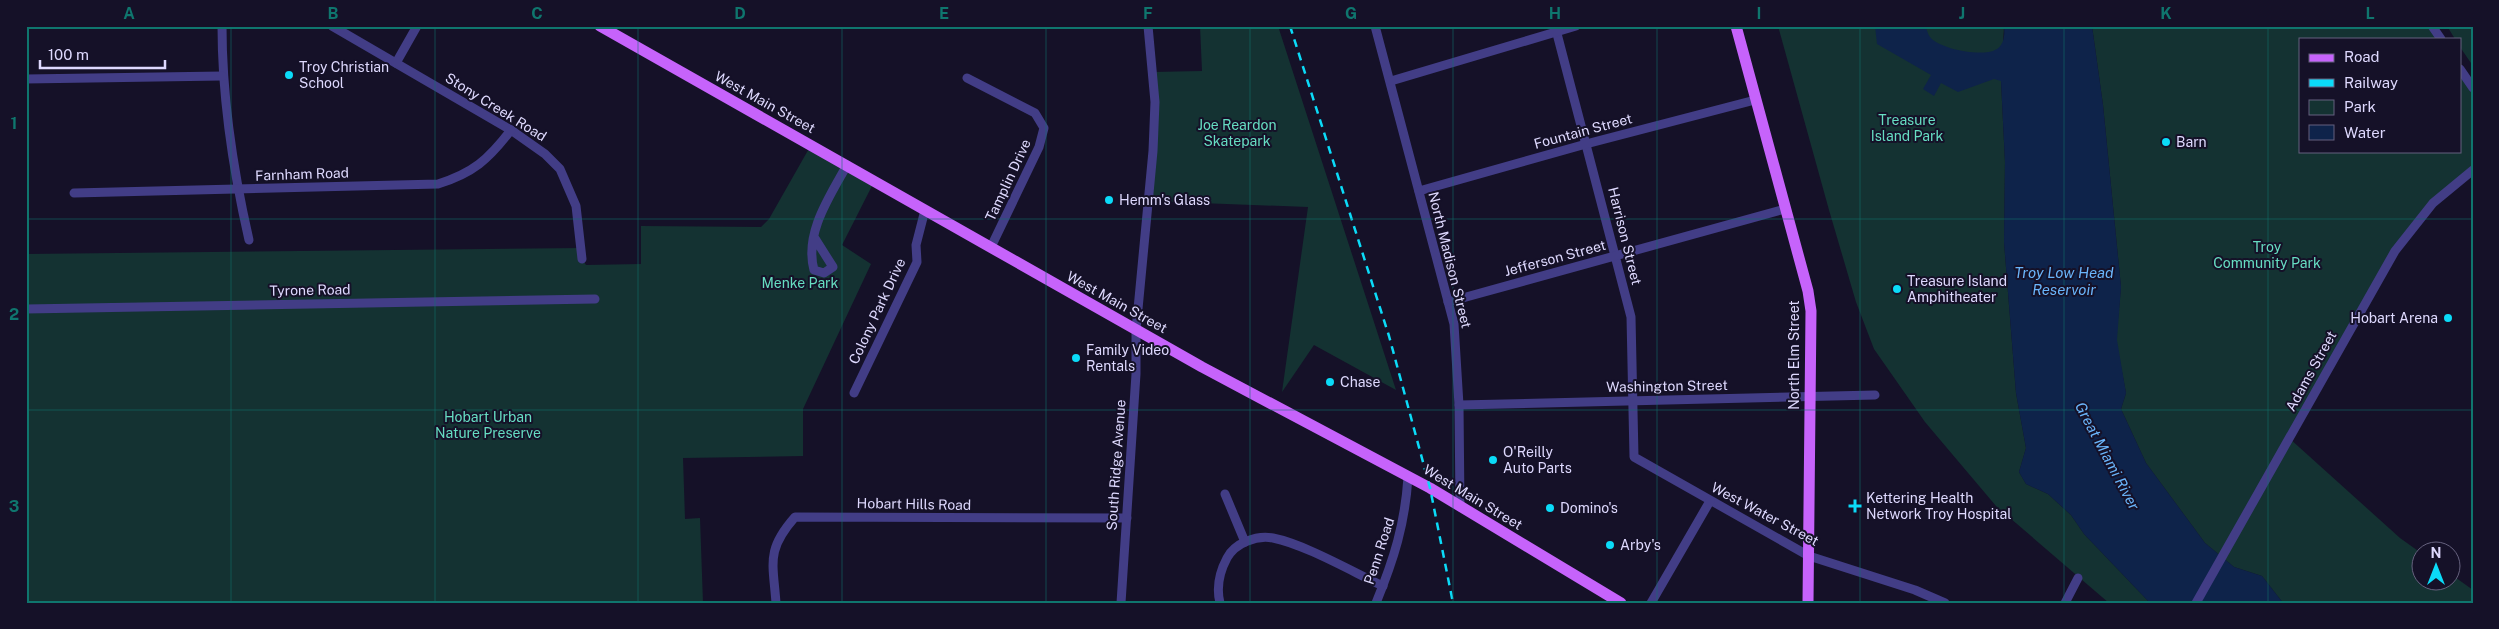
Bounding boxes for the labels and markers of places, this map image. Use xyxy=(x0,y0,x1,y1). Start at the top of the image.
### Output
place label: Troy Christian School xyxy=(299,59,389,91)
marker: Troy Christian School xyxy=(283,69,295,81)
place label: Barn xyxy=(2176,134,2207,150)
marker: Barn xyxy=(2160,136,2172,148)
place label: Hemm's Glass xyxy=(1119,192,1210,208)
marker: Hemm's Glass xyxy=(1103,194,1115,206)
place label: Treasure Island Amphitheater xyxy=(1907,273,2007,305)
marker: Treasure Island Amphitheater xyxy=(1891,283,1903,295)
place label: Hobart Arena xyxy=(2350,310,2438,326)
marker: Hobart Arena xyxy=(2442,312,2454,324)
place label: Family Video Rentals xyxy=(1086,342,1169,374)
marker: Family Video Rentals xyxy=(1070,352,1082,364)
place label: Chase xyxy=(1340,374,1380,390)
marker: Chase xyxy=(1324,376,1336,388)
place label: O'Reilly Auto Parts xyxy=(1503,444,1572,476)
marker: O'Reilly Auto Parts xyxy=(1487,454,1499,466)
place label: Kettering Health Network Troy Hospital xyxy=(1866,490,2012,522)
marker: Kettering Health Network Troy Hospital xyxy=(1848,499,1862,513)
place label: Domino's xyxy=(1560,500,1618,516)
marker: Domino's xyxy=(1544,502,1556,514)
place label: Arby's xyxy=(1620,537,1661,553)
marker: Arby's xyxy=(1604,539,1616,551)

